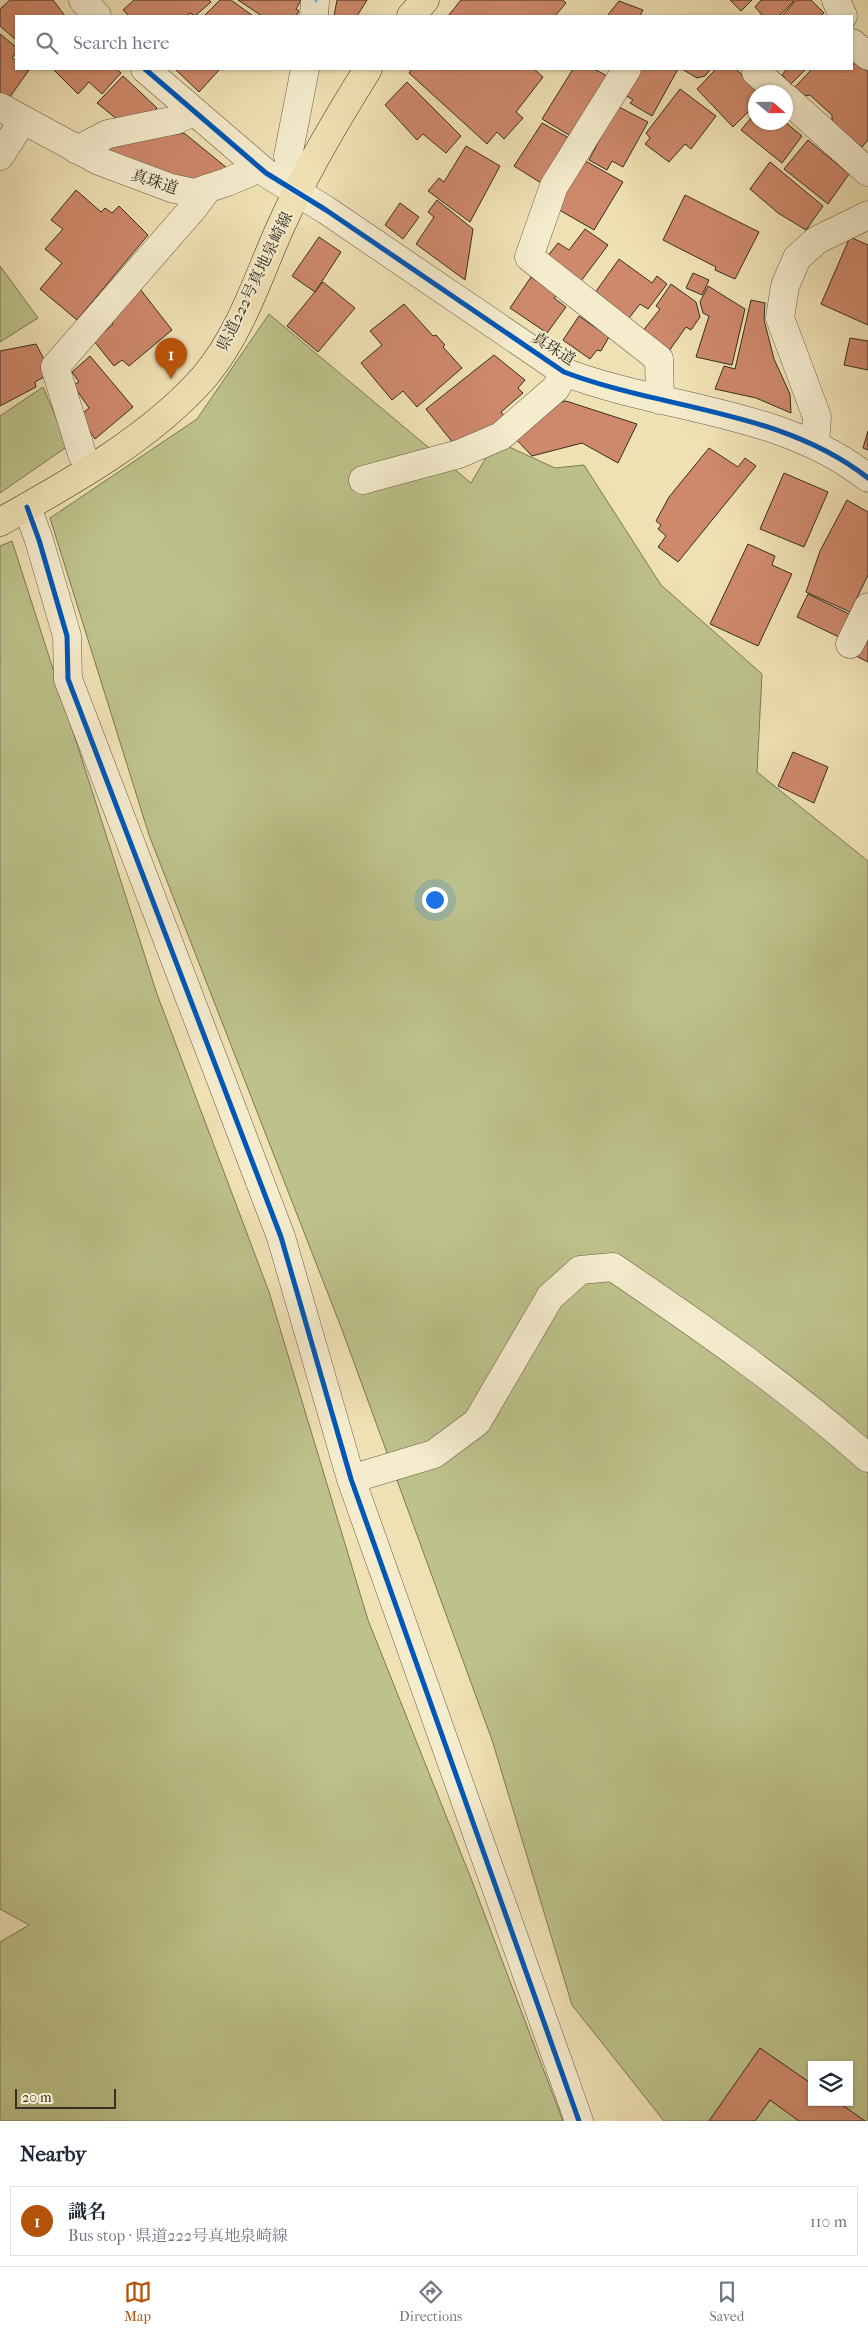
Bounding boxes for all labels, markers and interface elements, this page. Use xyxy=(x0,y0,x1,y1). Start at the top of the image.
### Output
search box xyxy=(15,15,853,70)
icon: search xyxy=(33,29,61,57)
text: Search here xyxy=(73,32,169,54)
north arrow xyxy=(748,85,793,130)
street label: 真珠道 xyxy=(129,165,181,198)
street label: 県道222号真地泉崎線 xyxy=(212,208,296,354)
street label: 真珠道 xyxy=(528,328,579,369)
pin: 1 xyxy=(155,338,187,379)
your location xyxy=(422,887,448,913)
map controls xyxy=(808,2061,853,2106)
button: layers xyxy=(808,2061,853,2106)
scale bar xyxy=(15,2086,116,2109)
text: 20 m xyxy=(22,2089,52,2106)
text: Nearby xyxy=(20,2142,86,2166)
text: 識名 xyxy=(68,2201,106,2223)
text: 1 xyxy=(34,2212,40,2231)
text: 110 m xyxy=(810,2212,847,2231)
text: Bus stop · 県道222号真地泉崎線 xyxy=(68,2226,288,2245)
tab: Map xyxy=(124,2278,152,2325)
tab: Directions xyxy=(399,2278,462,2325)
tab: Saved xyxy=(710,2278,744,2325)

